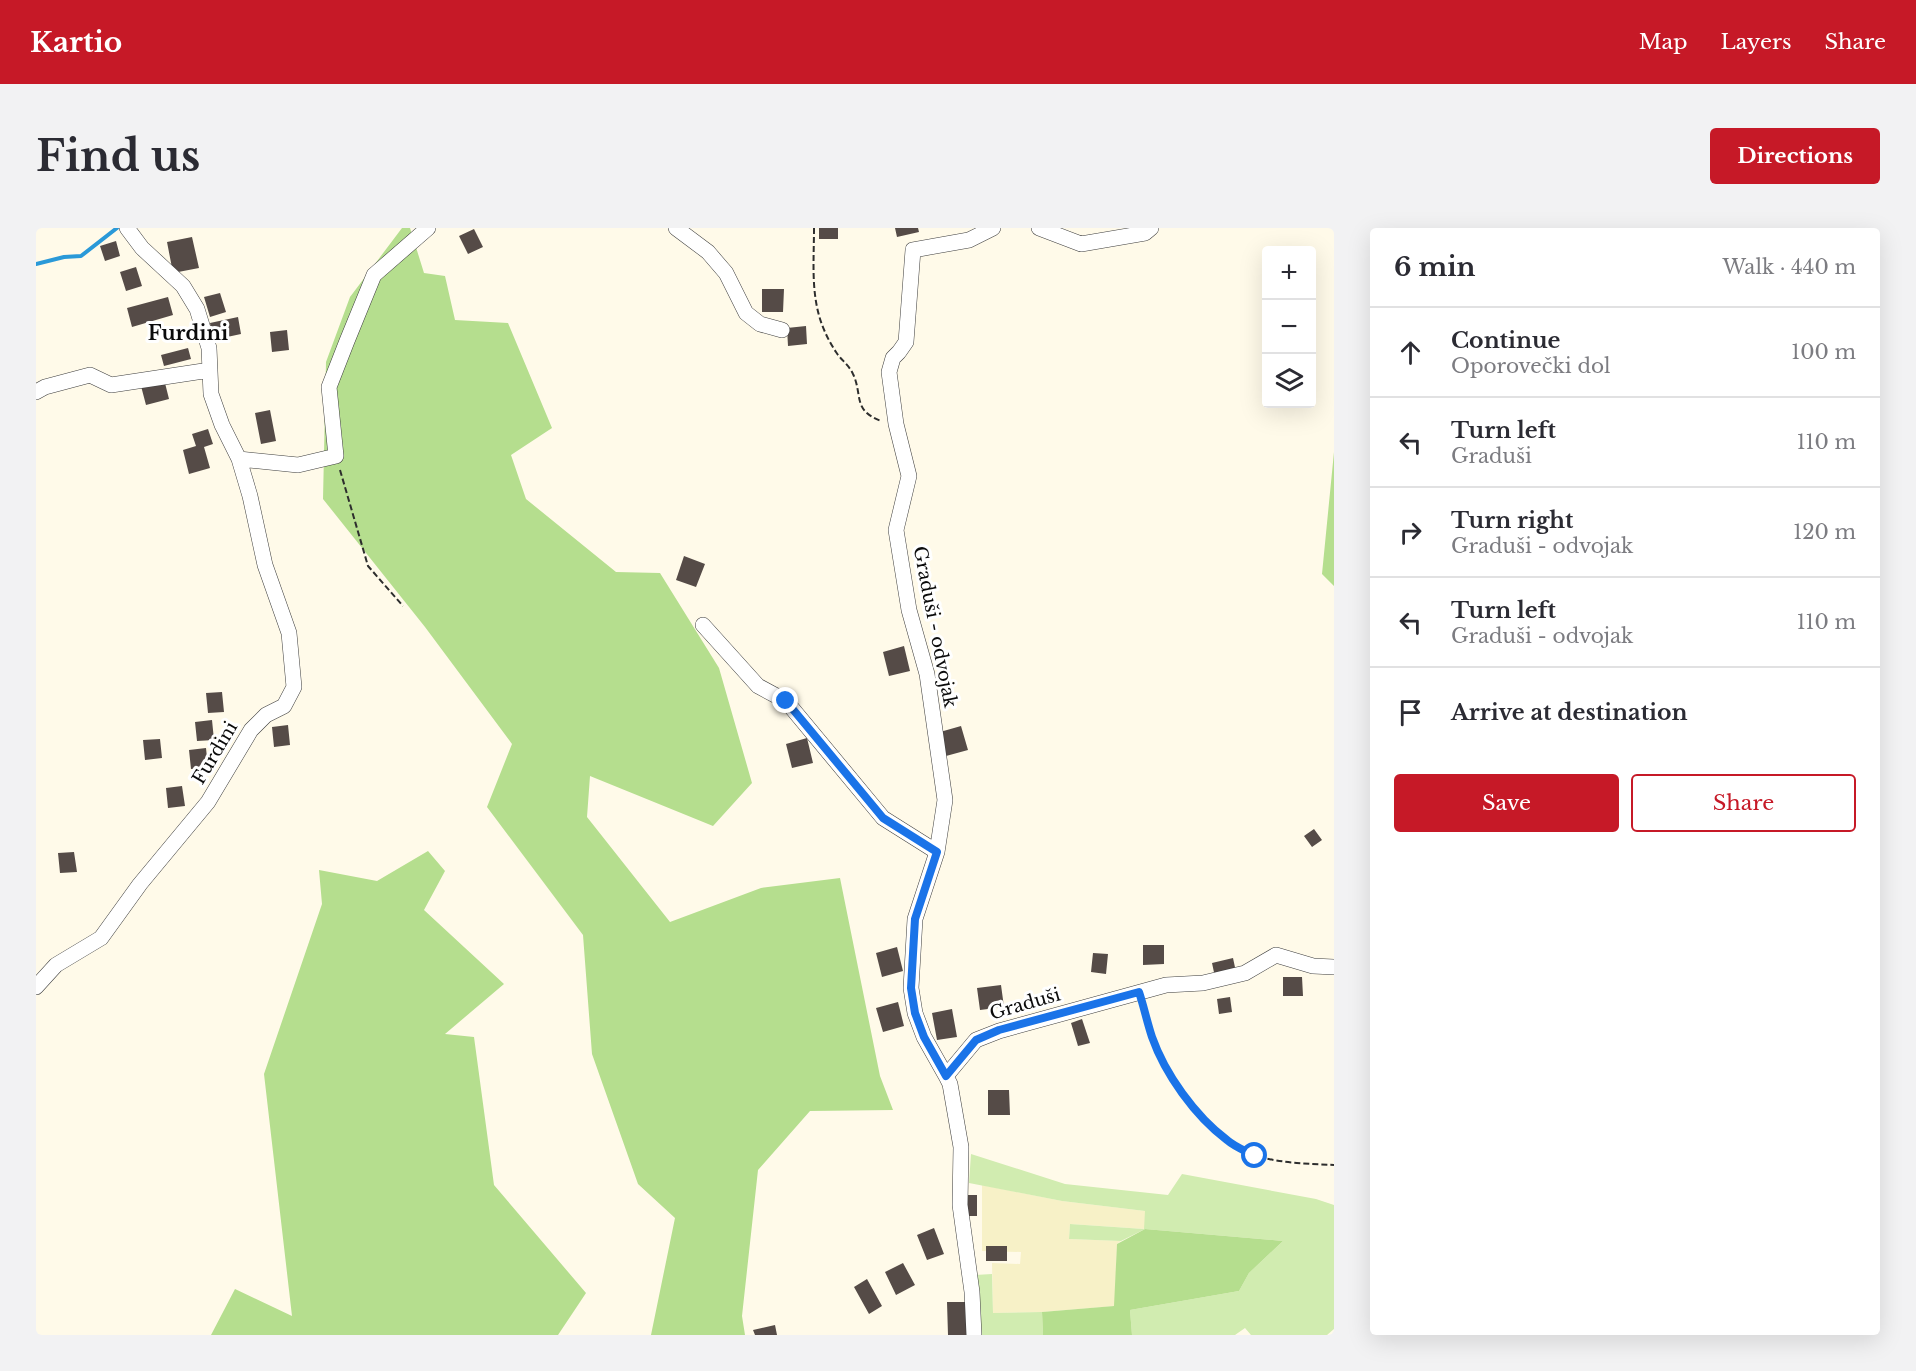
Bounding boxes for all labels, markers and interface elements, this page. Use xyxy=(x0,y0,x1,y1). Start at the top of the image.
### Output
text: Kartio xyxy=(30,25,122,60)
text: Map xyxy=(1639,29,1688,55)
text: Layers xyxy=(1721,29,1792,55)
text: Share xyxy=(1825,29,1886,55)
button: Directions xyxy=(1710,128,1880,184)
text: Find us xyxy=(36,130,200,182)
map controls xyxy=(1262,246,1316,408)
button: + xyxy=(1262,246,1316,300)
text: 6 min xyxy=(1394,251,1475,283)
text: Walk · 440 m xyxy=(1723,255,1856,279)
button: − xyxy=(1262,300,1316,354)
district label: Furdini xyxy=(148,321,228,345)
text: Continue xyxy=(1451,327,1560,354)
icon: ahead xyxy=(1394,336,1427,369)
text: 100 m xyxy=(1791,340,1856,364)
button: layers xyxy=(1262,354,1316,408)
text: Oporovečki dol xyxy=(1451,354,1610,378)
text: Turn left xyxy=(1451,417,1556,444)
icon: left xyxy=(1394,426,1427,459)
text: 110 m xyxy=(1797,430,1856,454)
text: Graduši xyxy=(1451,444,1532,468)
text: Turn right xyxy=(1451,507,1573,534)
icon: right xyxy=(1394,516,1427,549)
text: 120 m xyxy=(1793,520,1856,544)
text: Graduši - odvojak xyxy=(1451,534,1633,558)
street label: Graduši - odvojak xyxy=(909,544,961,710)
text: Turn left xyxy=(1451,597,1556,624)
icon: left xyxy=(1394,606,1427,639)
text: 110 m xyxy=(1797,610,1856,634)
text: Graduši - odvojak xyxy=(1451,624,1633,648)
route end xyxy=(772,687,798,713)
icon: arrive xyxy=(1394,696,1427,729)
text: Arrive at destination xyxy=(1451,699,1688,726)
street label: Furdini xyxy=(188,718,242,788)
button: Save xyxy=(1394,774,1619,832)
button: Share xyxy=(1631,774,1856,832)
street label: Graduši xyxy=(987,983,1063,1025)
route start xyxy=(1241,1142,1267,1168)

